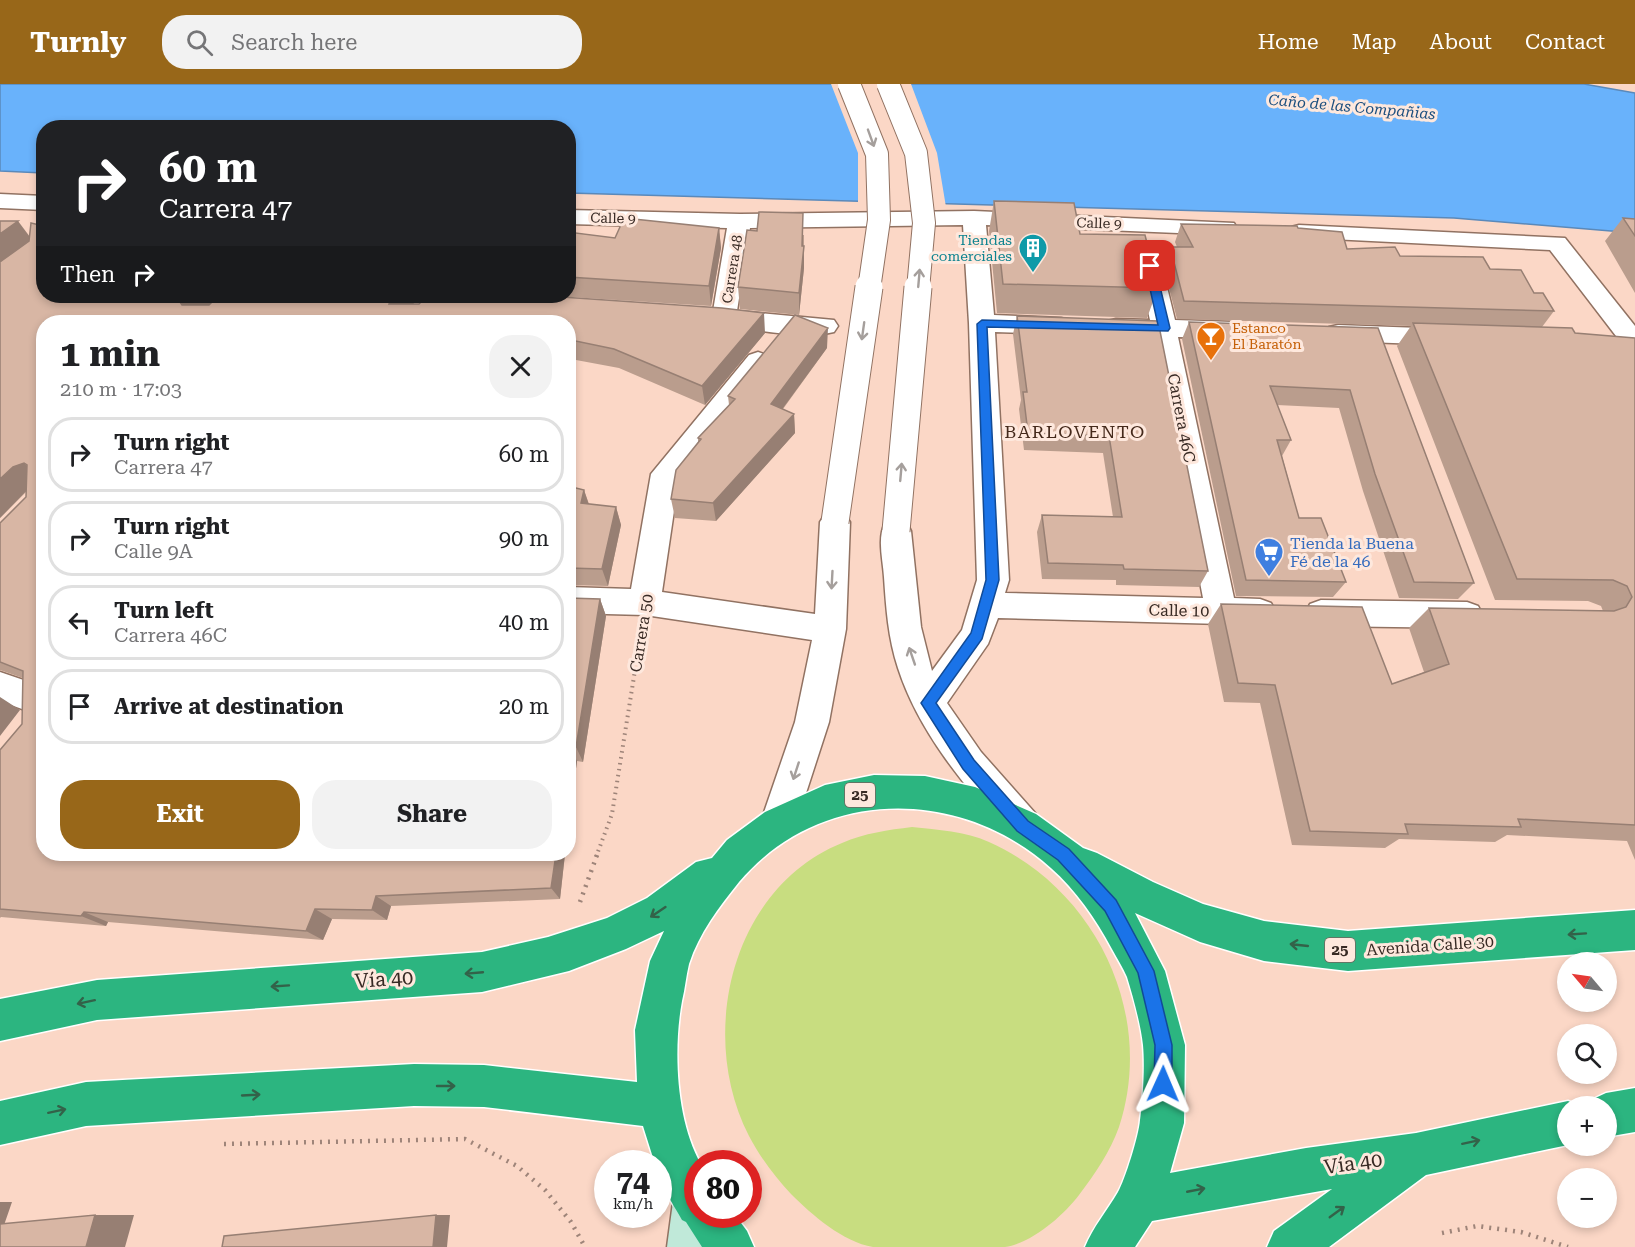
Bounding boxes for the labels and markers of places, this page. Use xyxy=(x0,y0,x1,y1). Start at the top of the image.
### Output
place label: Tiendas comerciales xyxy=(931,232,1012,264)
building icon: Tiendas comerciales xyxy=(1017,232,1049,274)
pin xyxy=(1124,240,1175,291)
bar icon: Estanco El Baratón xyxy=(1195,320,1227,362)
place label: Estanco El Baratón xyxy=(1232,320,1302,352)
place label: Tienda la Buena Fé de la 46 xyxy=(1290,534,1414,571)
supermarket icon: Tienda la Buena Fé de la 46 xyxy=(1253,536,1285,578)

